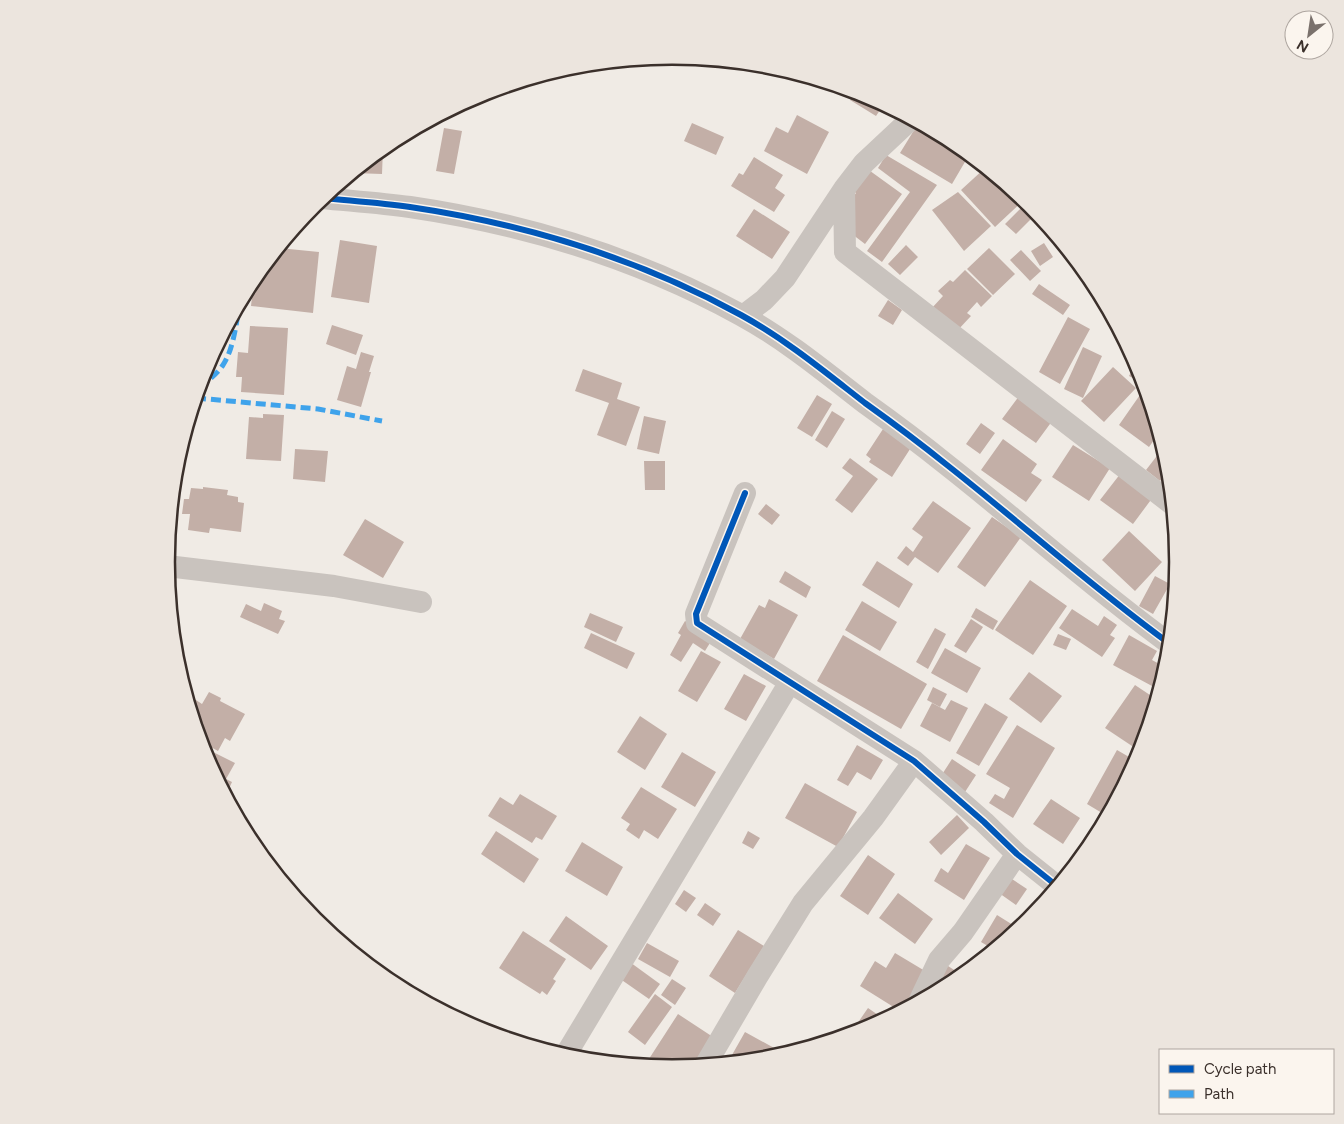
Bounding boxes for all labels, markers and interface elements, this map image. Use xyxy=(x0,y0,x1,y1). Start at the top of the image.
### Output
north arrow xyxy=(1284,10,1334,60)
text: N xyxy=(1294,36,1312,56)
legend xyxy=(1159,1049,1334,1114)
text: Cycle path xyxy=(1204,1060,1276,1078)
text: Path xyxy=(1204,1085,1234,1103)

